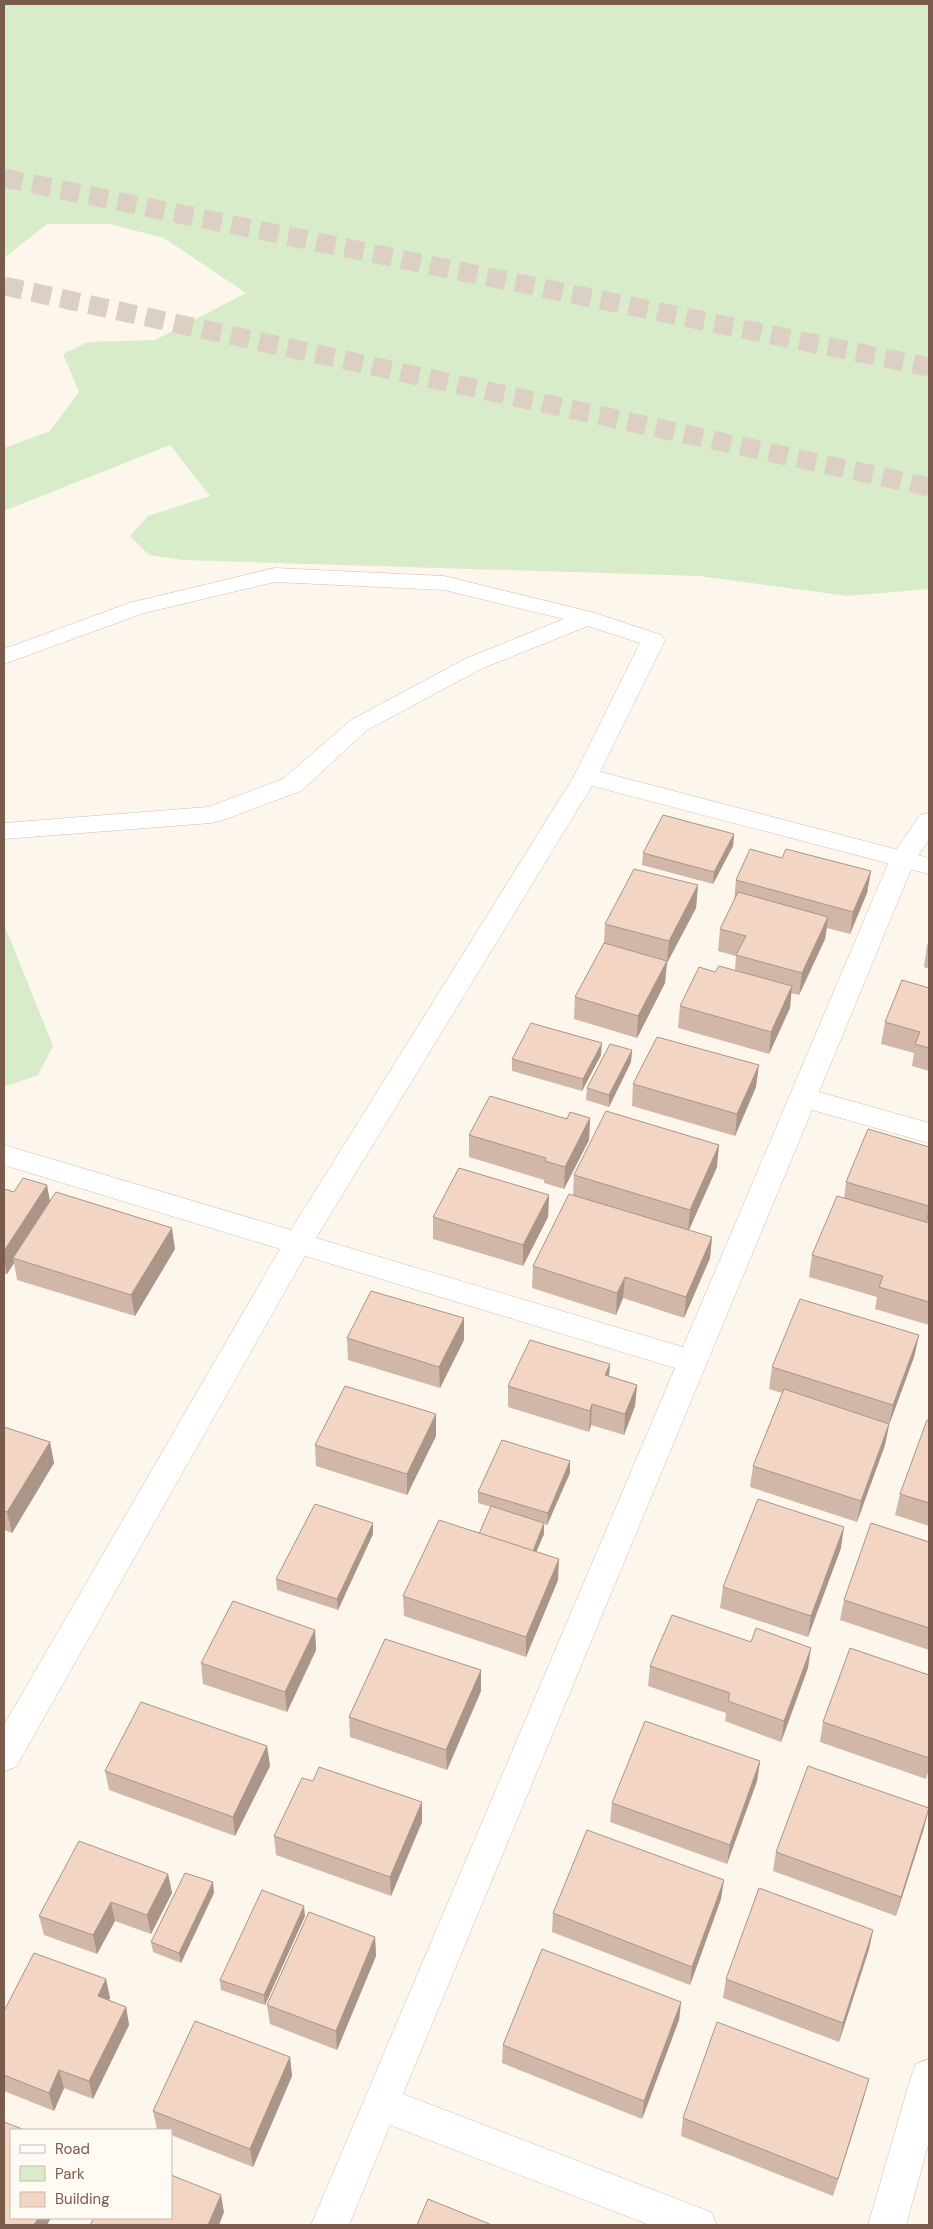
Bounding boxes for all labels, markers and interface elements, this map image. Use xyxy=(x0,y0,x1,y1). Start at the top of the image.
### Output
legend xyxy=(10,2129,172,2219)
text: Road xyxy=(55,2139,90,2159)
text: Park xyxy=(55,2164,85,2184)
text: Building xyxy=(55,2189,110,2209)

